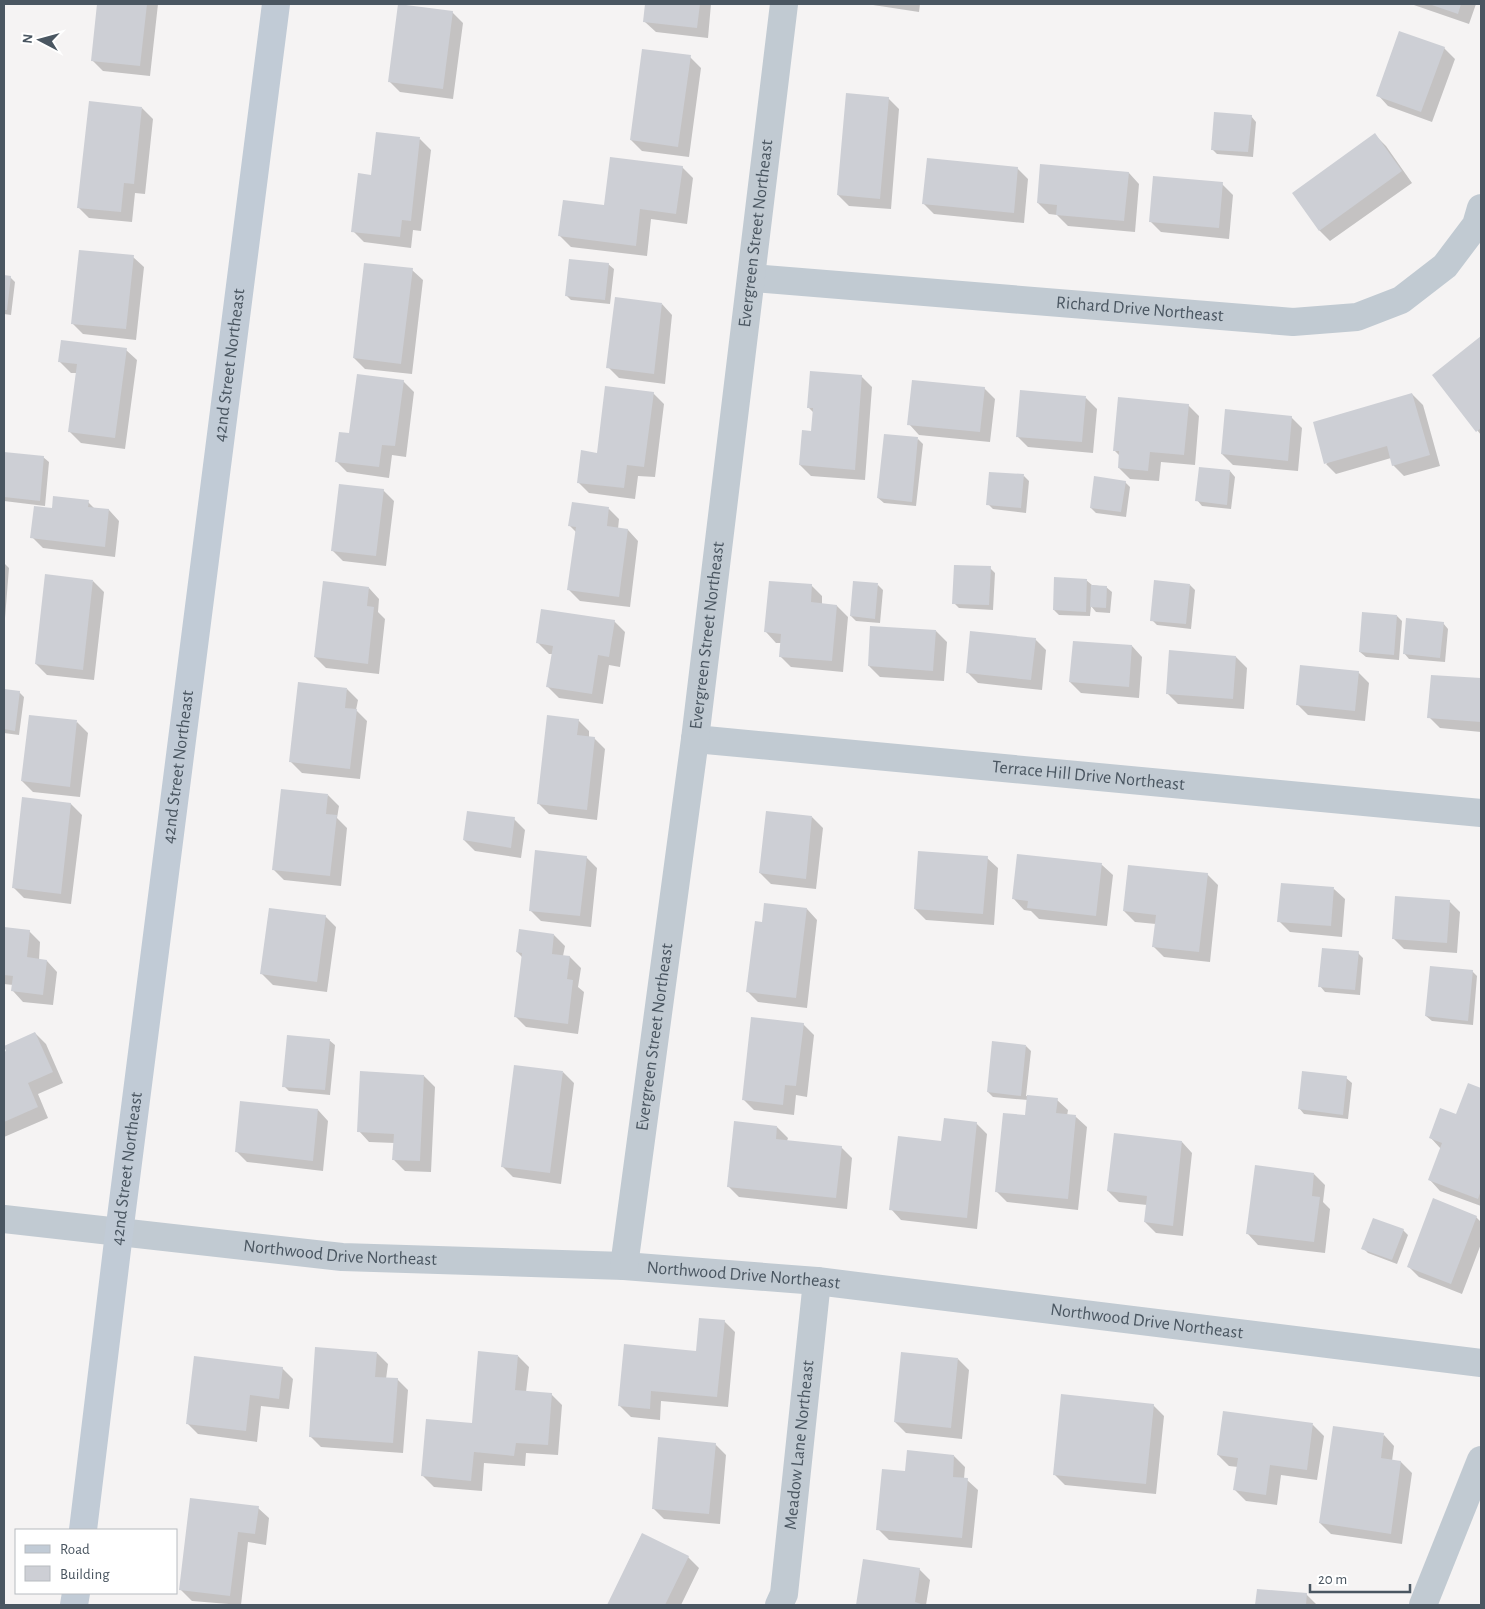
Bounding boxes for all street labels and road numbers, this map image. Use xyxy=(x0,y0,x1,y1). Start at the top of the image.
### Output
street label: Evergreen Street Northeast xyxy=(736,138,777,328)
street label: 42nd Street Northeast xyxy=(211,287,249,443)
street label: Richard Drive Northeast xyxy=(1055,294,1224,325)
street label: Evergreen Street Northeast xyxy=(687,540,728,730)
street label: 42nd Street Northeast xyxy=(160,689,197,845)
street label: Terrace Hill Drive Northeast xyxy=(991,758,1186,794)
street label: Evergreen Street Northeast xyxy=(633,942,676,1132)
street label: 42nd Street Northeast xyxy=(109,1091,146,1246)
street label: Northwood Drive Northeast xyxy=(242,1237,437,1269)
street label: Northwood Drive Northeast xyxy=(646,1259,841,1293)
street label: Northwood Drive Northeast xyxy=(1049,1301,1244,1343)
street label: Meadow Lane Northeast xyxy=(782,1359,818,1531)

